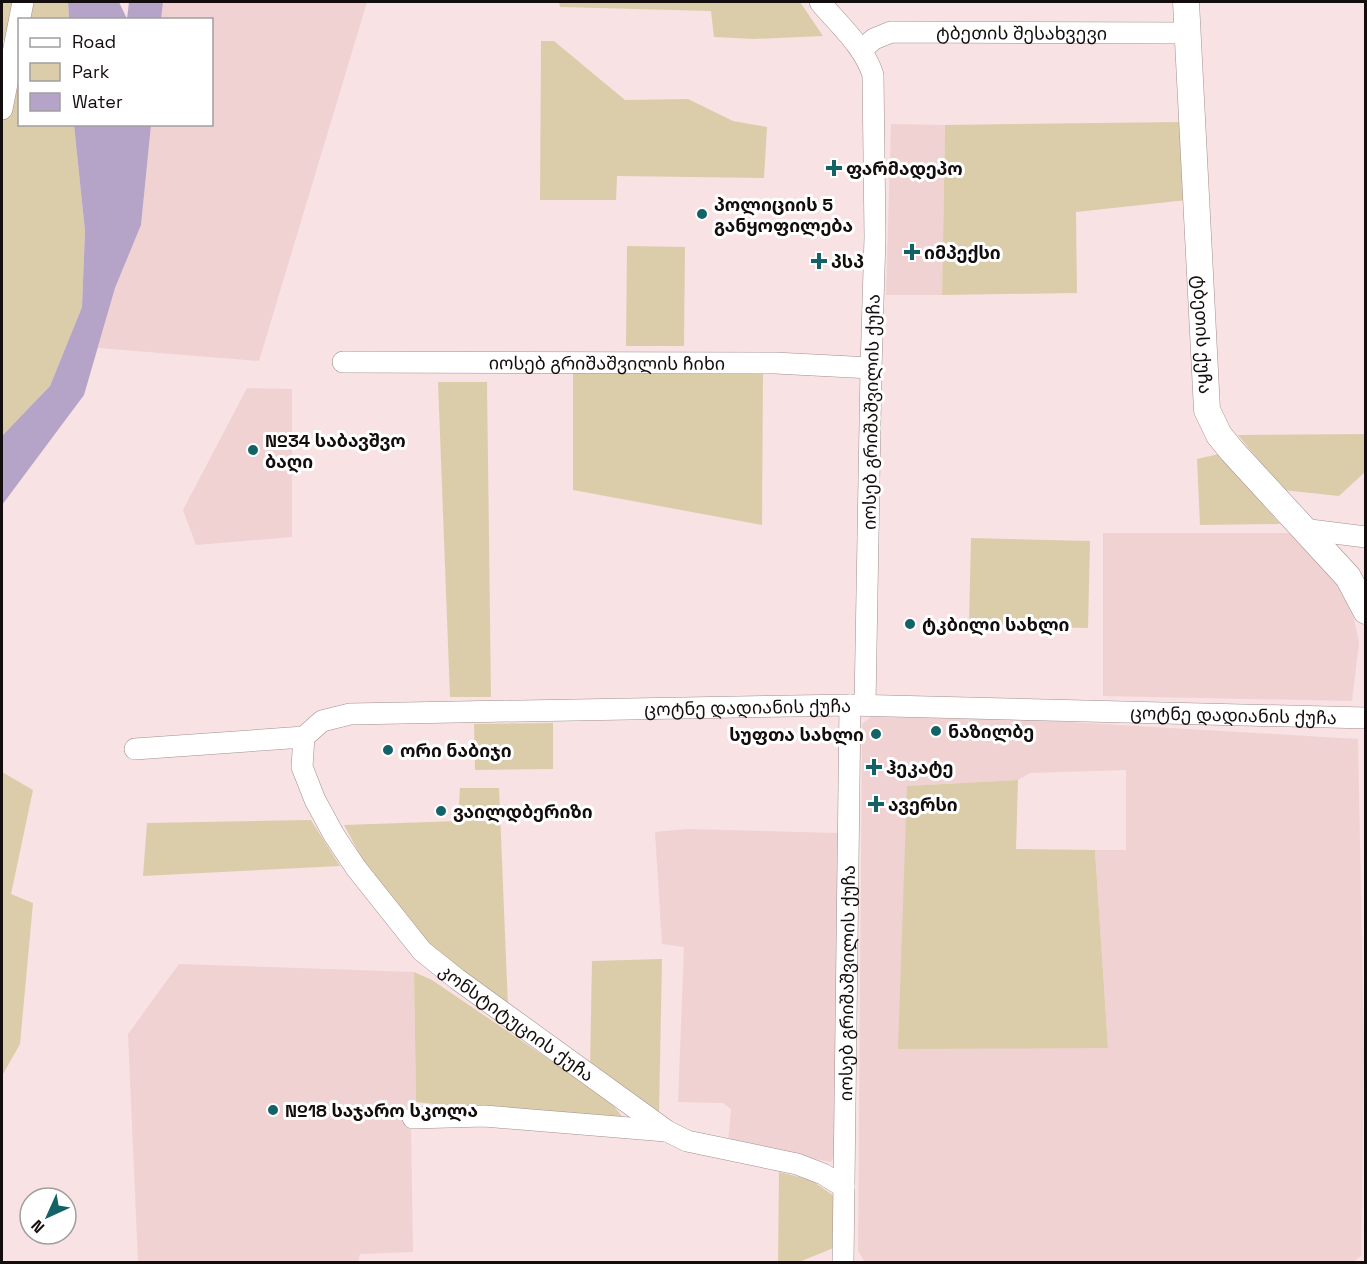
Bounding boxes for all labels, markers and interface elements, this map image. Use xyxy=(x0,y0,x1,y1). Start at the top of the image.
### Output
legend xyxy=(18,18,213,126)
street label: ტბეთის შესახვევი xyxy=(936,21,1107,44)
text: Road xyxy=(72,30,116,53)
text: Park xyxy=(72,60,110,83)
text: Water xyxy=(72,90,123,113)
place label: ფარმადეპო xyxy=(846,157,963,180)
marker: ფარმადეპო xyxy=(827,161,841,175)
place label: პოლიციის 5 განყოფილება xyxy=(714,193,853,237)
marker: პოლიციის 5 განყოფილება xyxy=(695,207,709,221)
place label: იმპექსი xyxy=(924,241,1001,264)
marker: იმპექსი xyxy=(905,245,919,259)
place label: პსპ xyxy=(831,250,864,273)
marker: პსპ xyxy=(812,254,826,268)
street label: ტბეთის ქუჩა xyxy=(1189,275,1218,395)
street label: იოსებ გრიშაშვილის ქუჩა xyxy=(857,294,885,530)
street label: იოსებ გრიშაშვილის ჩიხი xyxy=(489,351,725,374)
place label: №34 საბავშვო ბაღი xyxy=(265,429,406,473)
marker: №34 საბავშვო ბაღი xyxy=(246,443,260,457)
place label: ტკბილი სახლი xyxy=(922,613,1070,636)
marker: ტკბილი სახლი xyxy=(903,617,917,631)
street label: ცოტნე დადიანის ქუჩა xyxy=(644,693,851,720)
street label: ცოტნე დადიანის ქუჩა xyxy=(1130,701,1337,729)
place label: ნაზილბე xyxy=(948,720,1034,743)
place label: სუფთა სახლი xyxy=(729,723,864,746)
marker: ნაზილბე xyxy=(929,724,943,738)
marker: სუფთა სახლი xyxy=(869,727,883,741)
place label: ორი ნაბიჯი xyxy=(400,739,512,762)
marker: ორი ნაბიჯი xyxy=(381,743,395,757)
place label: ჰეკატე xyxy=(886,756,953,779)
marker: ჰეკატე xyxy=(867,760,881,774)
place label: ავერსი xyxy=(888,793,958,816)
marker: ავერსი xyxy=(869,797,883,811)
place label: ვაილდბერიზი xyxy=(453,800,593,823)
marker: ვაილდბერიზი xyxy=(434,804,448,818)
street label: იოსებ გრიშაშვილის ქუჩა xyxy=(834,865,859,1101)
street label: კონსტიტუციის ქუჩა xyxy=(435,958,599,1086)
place label: №18 საჯარო სკოლა xyxy=(285,1099,478,1122)
marker: №18 საჯარო სკოლა xyxy=(266,1103,280,1117)
north arrow xyxy=(18,1186,78,1246)
text: N xyxy=(27,1215,49,1237)

